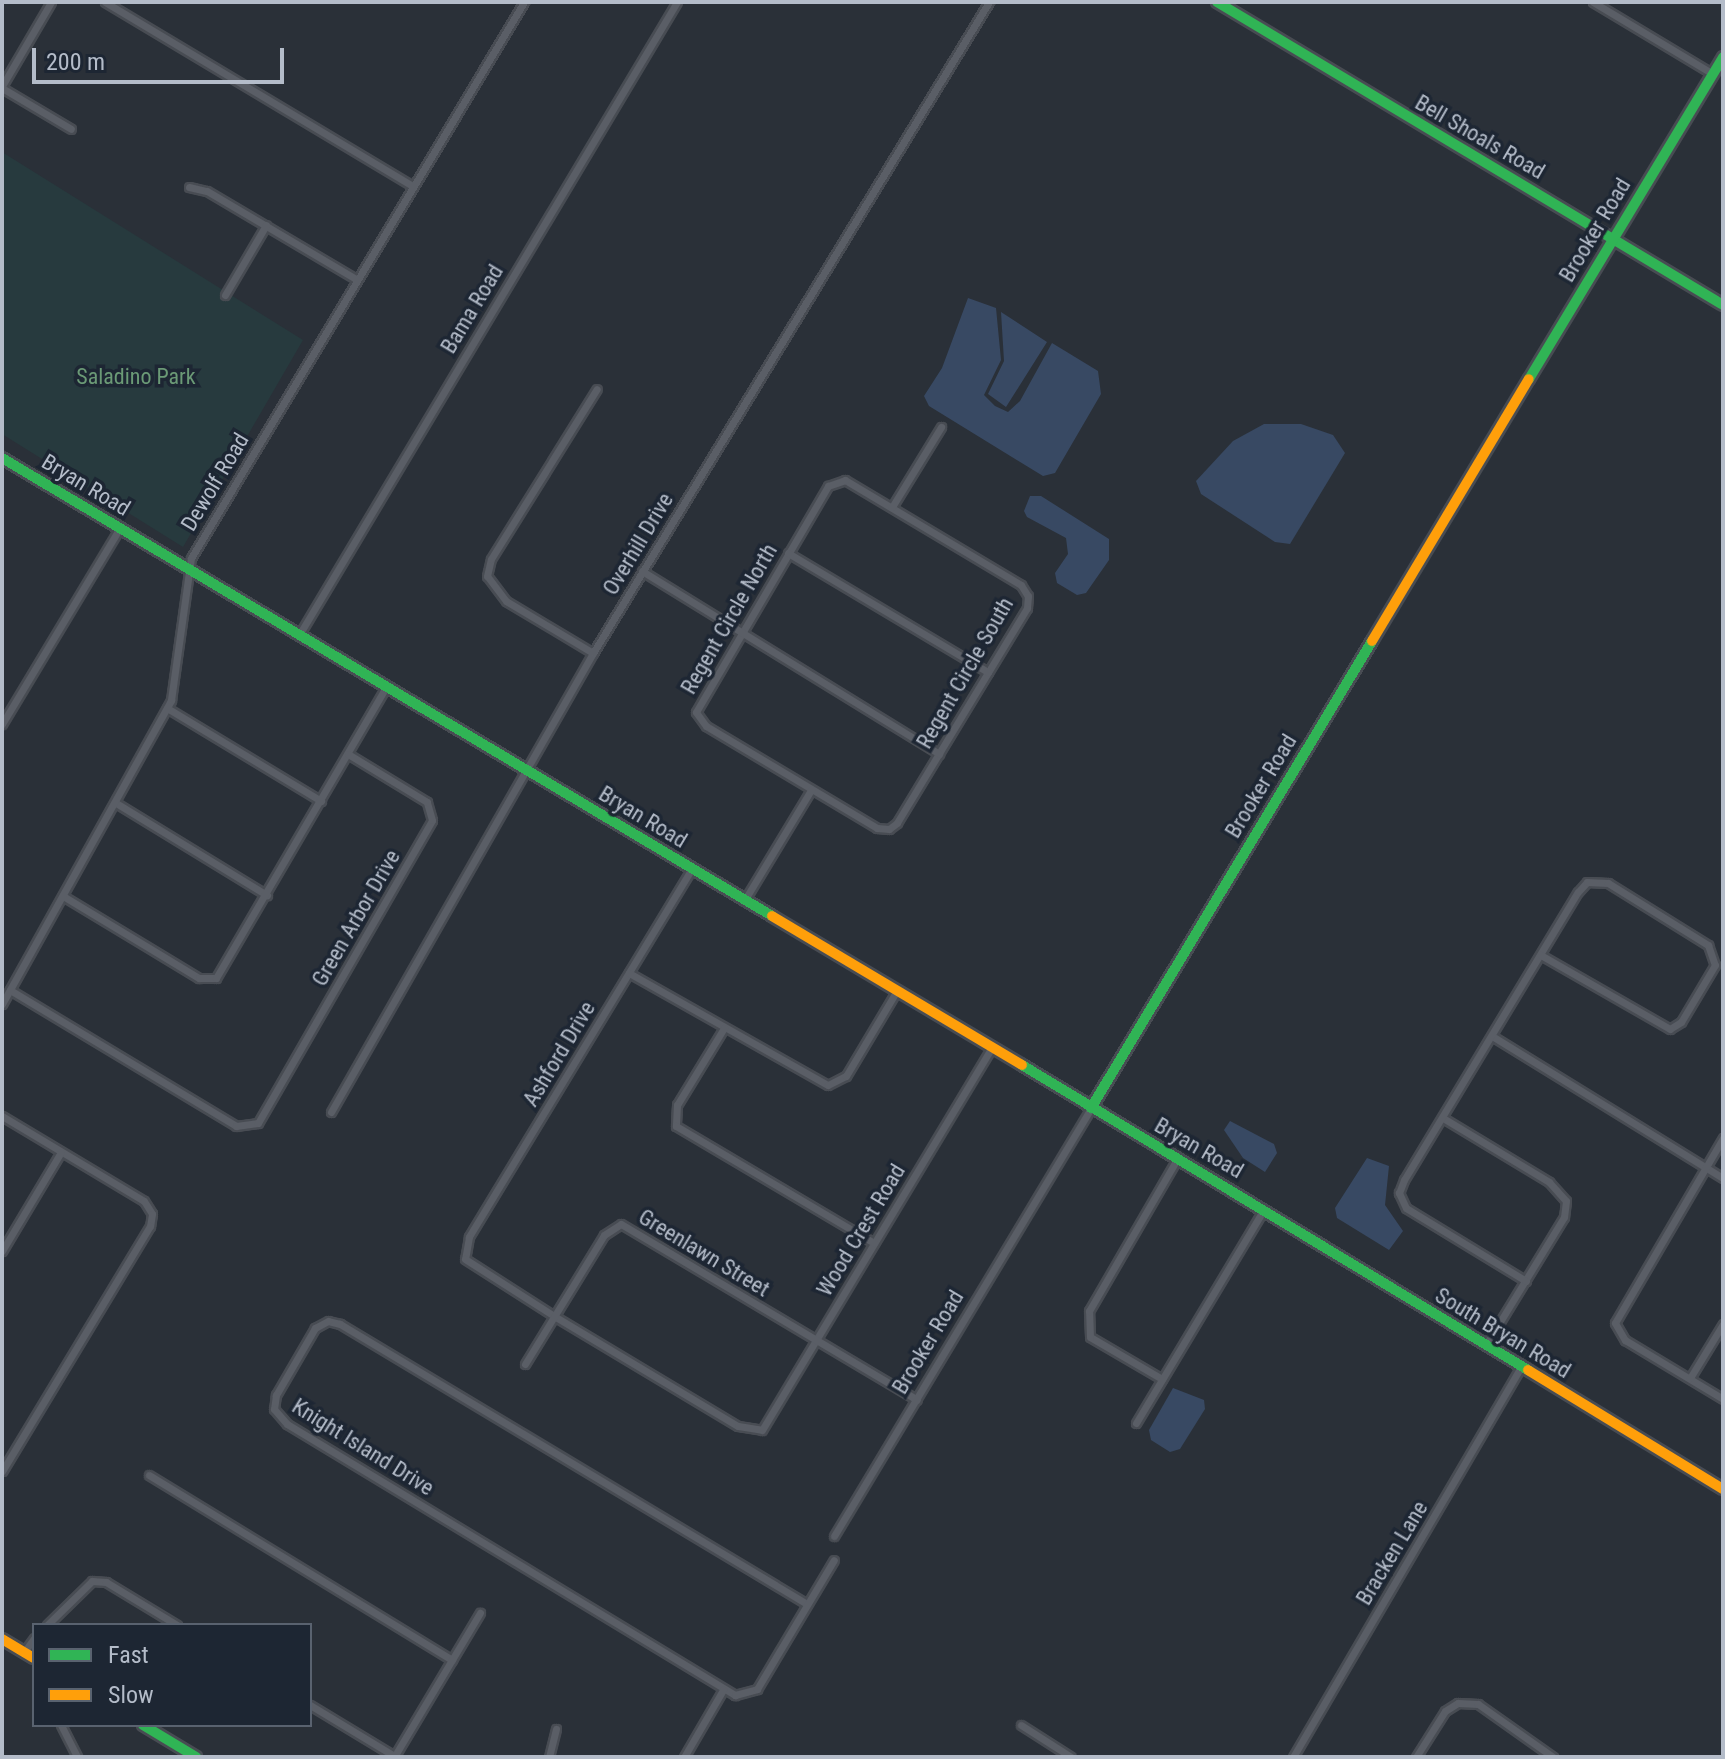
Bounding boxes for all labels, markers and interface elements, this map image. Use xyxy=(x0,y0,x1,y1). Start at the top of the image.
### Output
scale bar xyxy=(36,32,288,82)
text: 200 m xyxy=(46,48,105,76)
street label: Bell Shoals Road xyxy=(1410,89,1550,185)
street label: Brooker Road xyxy=(1554,173,1636,287)
street label: Bama Road xyxy=(435,260,509,358)
park label: Saladino Park xyxy=(76,364,196,390)
street label: Dewolf Road xyxy=(176,428,254,536)
street label: Bryan Road xyxy=(37,448,135,522)
street label: Overhill Drive xyxy=(597,488,679,600)
street label: Regent Circle North xyxy=(675,539,783,699)
street label: Regent Circle South xyxy=(911,593,1019,753)
street label: Brooker Road xyxy=(1220,729,1302,843)
street label: Bryan Road xyxy=(594,780,692,854)
street label: Green Arbor Drive xyxy=(306,845,406,991)
street label: Ashford Drive xyxy=(517,997,601,1111)
street label: Bryan Road xyxy=(1150,1112,1248,1184)
street label: Wood Crest Road xyxy=(811,1159,911,1301)
street label: Greenlawn Street xyxy=(634,1204,774,1302)
street label: South Bryan Road xyxy=(1430,1282,1576,1384)
street label: Brooker Road xyxy=(887,1285,969,1399)
street label: Knight Island Drive xyxy=(287,1393,439,1501)
street label: Bracken Lane xyxy=(1351,1496,1433,1610)
legend xyxy=(32,1623,312,1727)
text: Fast xyxy=(108,1641,149,1669)
text: Slow xyxy=(108,1681,154,1709)

